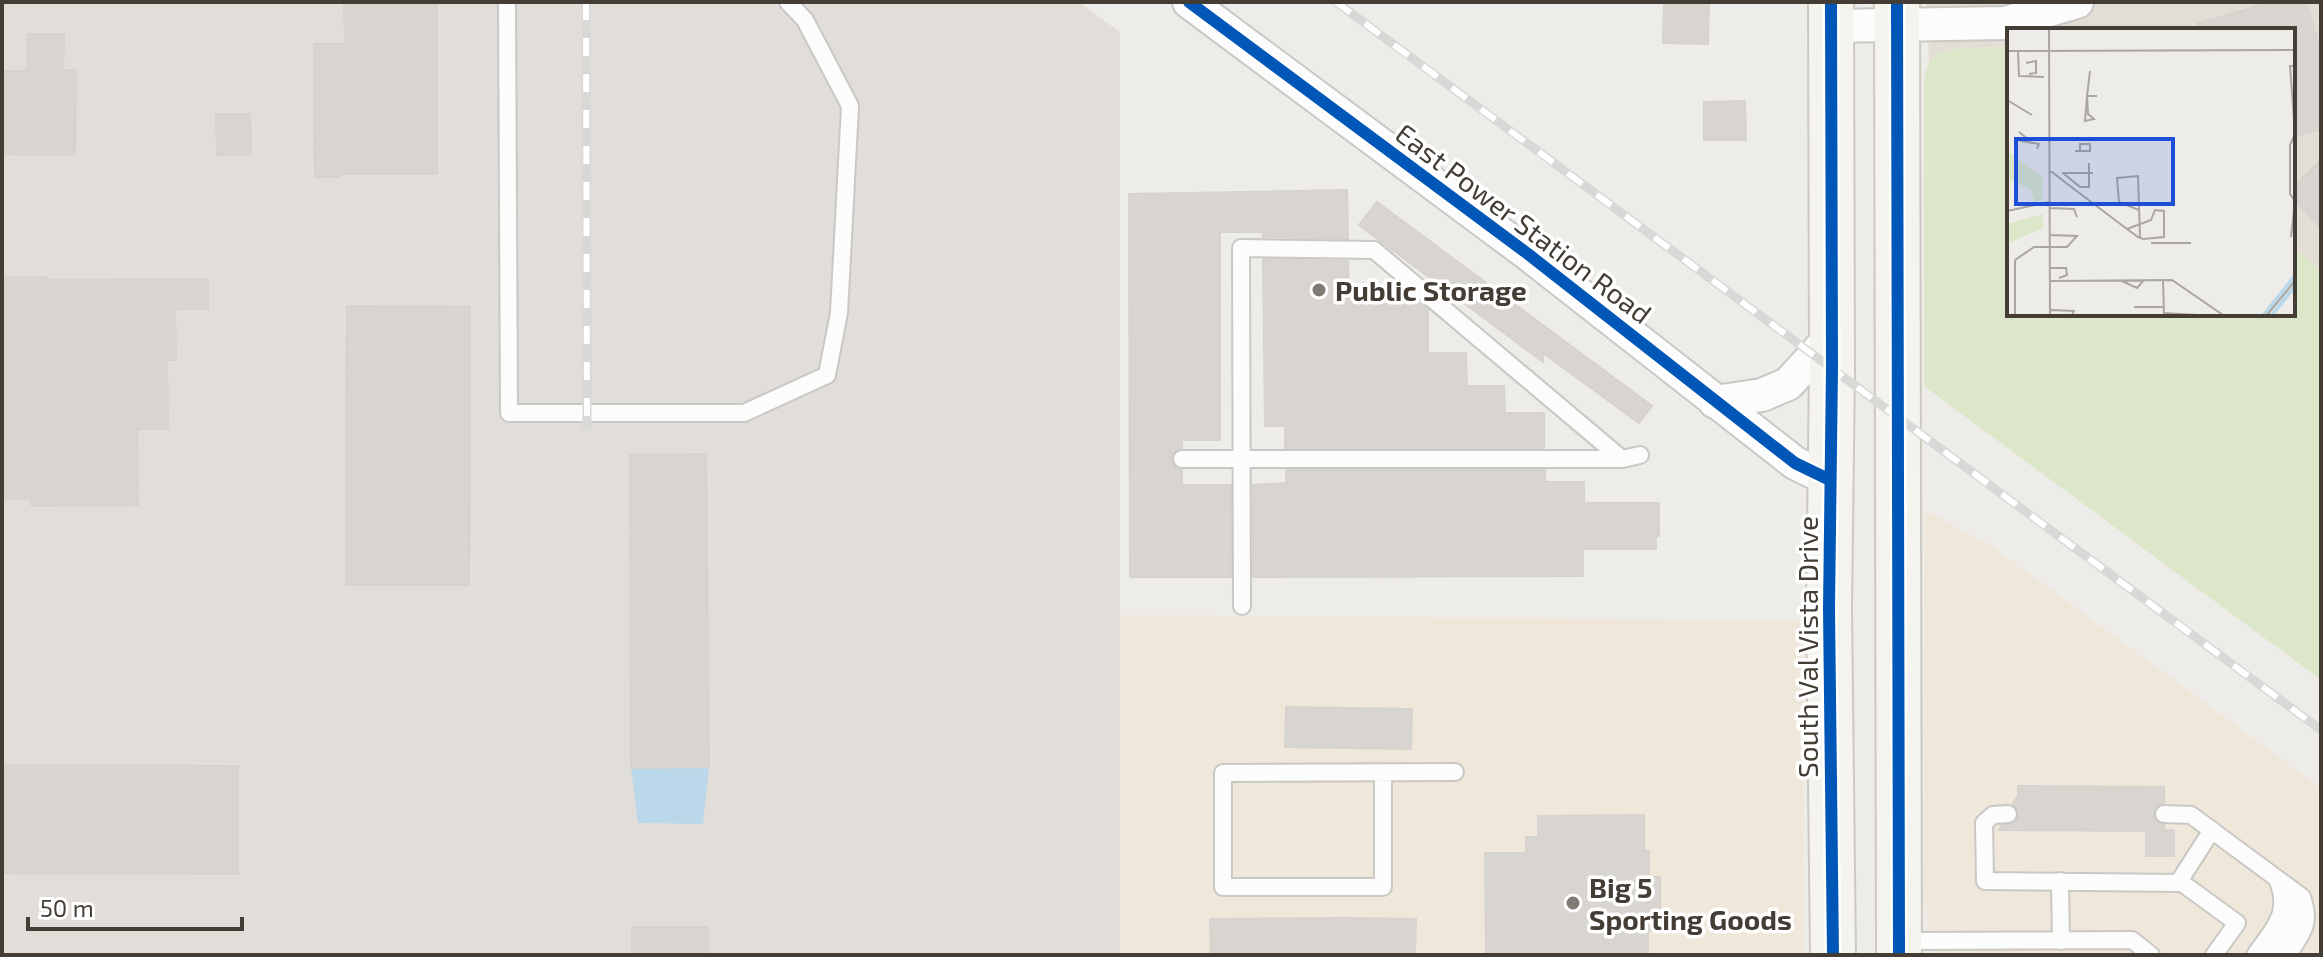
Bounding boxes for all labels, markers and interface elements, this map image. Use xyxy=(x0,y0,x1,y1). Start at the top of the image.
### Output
inset map xyxy=(2007,28,2295,316)
street label: East Power Station Road xyxy=(1389,116,1659,330)
place label: Public Storage xyxy=(1335,273,1527,307)
marker: Public Storage xyxy=(1310,281,1328,299)
street label: South Val Vista Drive xyxy=(1790,516,1824,778)
place label: Big 5 Sporting Goods xyxy=(1589,870,1792,936)
scale bar xyxy=(28,881,242,931)
text: 50 m xyxy=(40,893,94,922)
marker: Big 5 Sporting Goods xyxy=(1564,894,1582,912)

